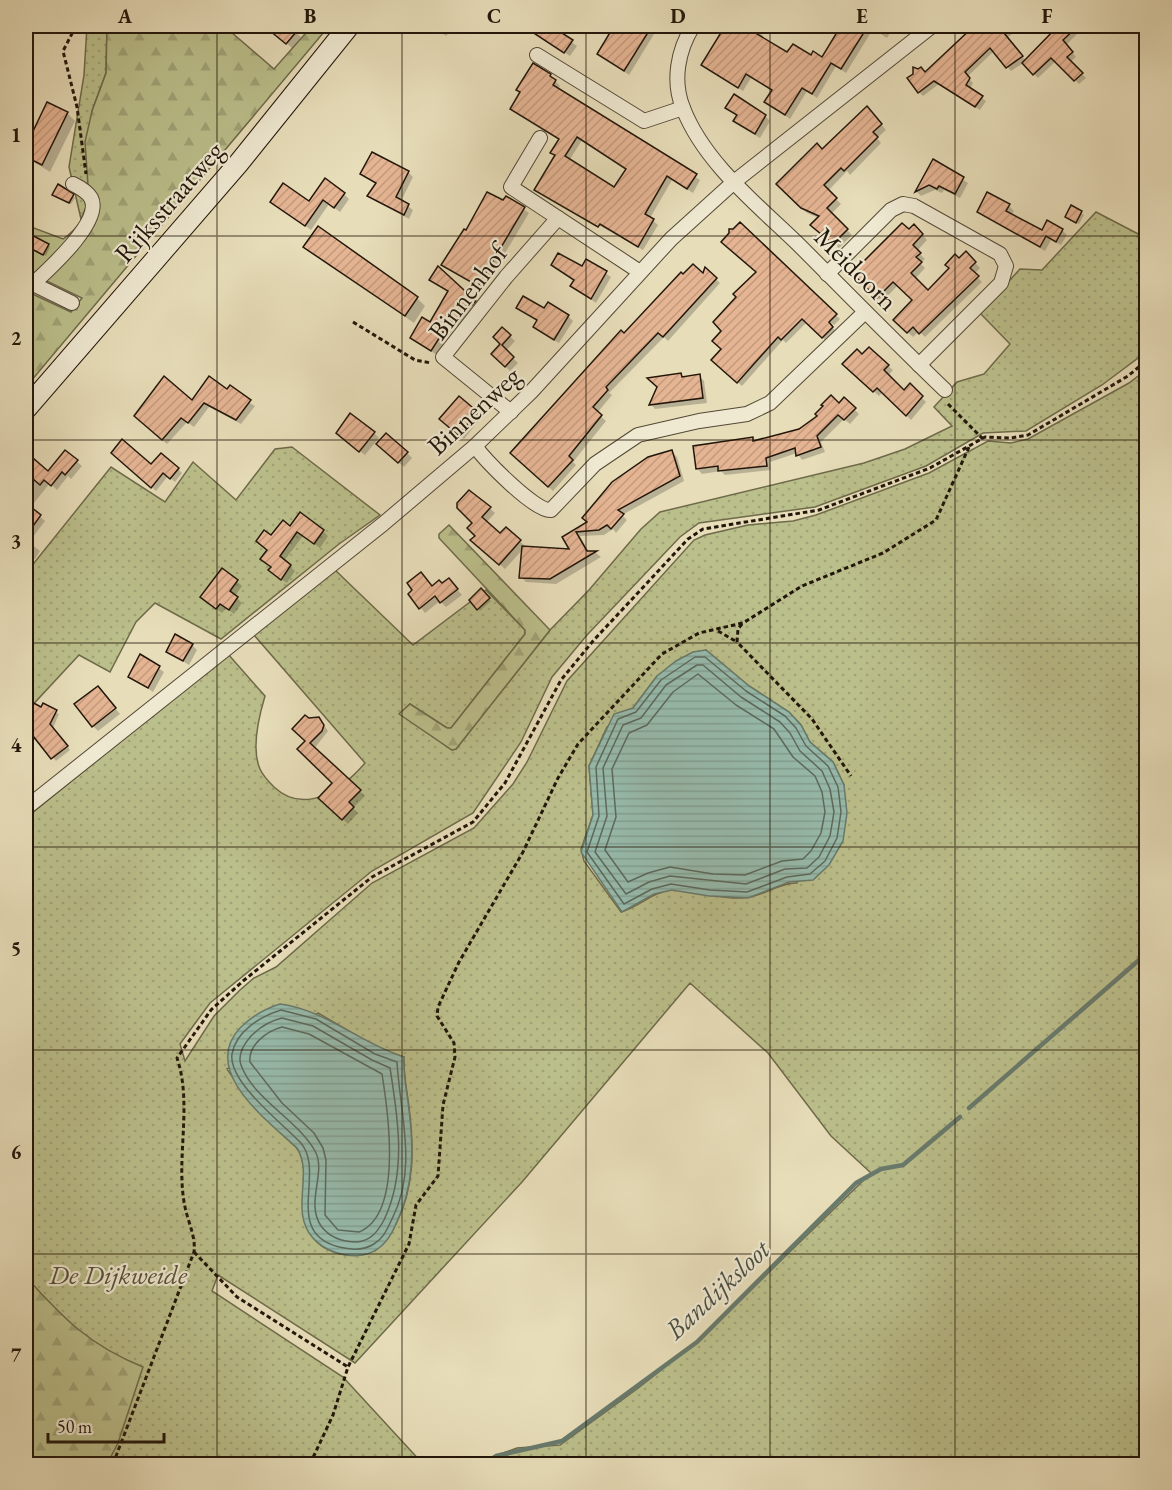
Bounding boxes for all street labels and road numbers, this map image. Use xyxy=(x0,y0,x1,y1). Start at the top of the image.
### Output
street label: Rijksstraatweg xyxy=(106,134,231,270)
street label: Meidoorn xyxy=(807,219,906,318)
street label: Binnenhof xyxy=(420,234,517,347)
street label: Binnenweg xyxy=(420,358,528,463)

